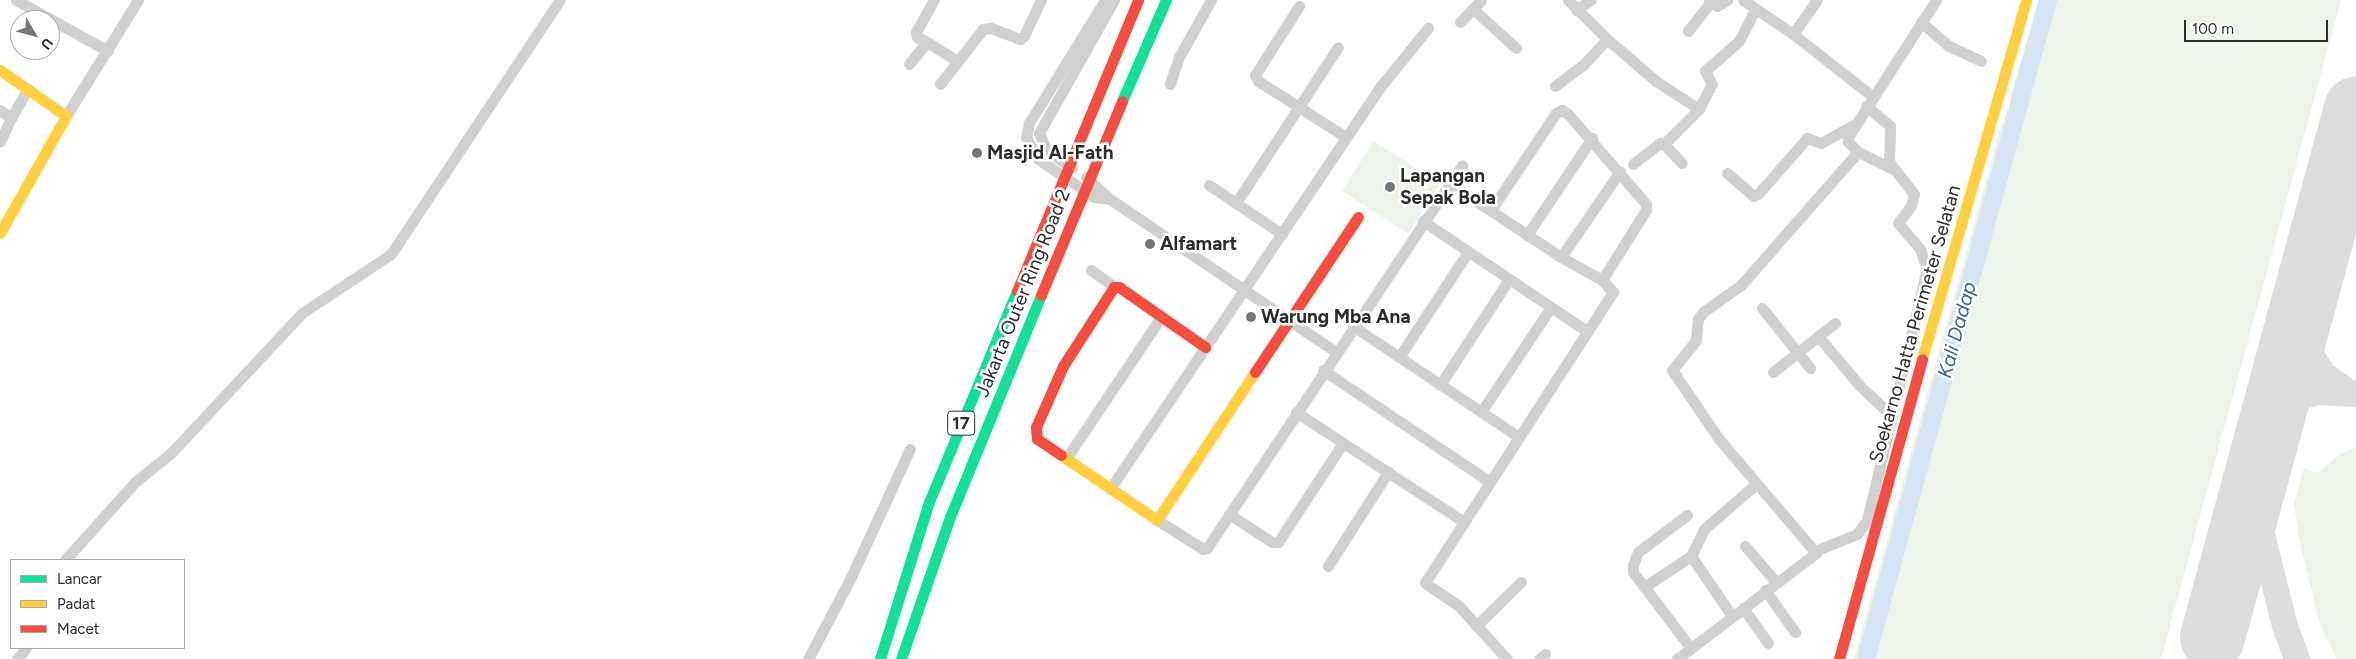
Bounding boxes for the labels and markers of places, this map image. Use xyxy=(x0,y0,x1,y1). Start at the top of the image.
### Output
place label: Masjid Al-Fath xyxy=(987,142,1114,164)
marker: Masjid Al-Fath xyxy=(971,147,983,159)
place label: Lapangan Sepak Bola xyxy=(1400,165,1496,209)
marker: Lapangan Sepak Bola xyxy=(1384,181,1396,193)
place label: Alfamart xyxy=(1160,233,1237,255)
marker: Alfamart xyxy=(1144,238,1156,250)
place label: Warung Mba Ana xyxy=(1261,306,1411,328)
marker: Warung Mba Ana xyxy=(1245,311,1257,323)

